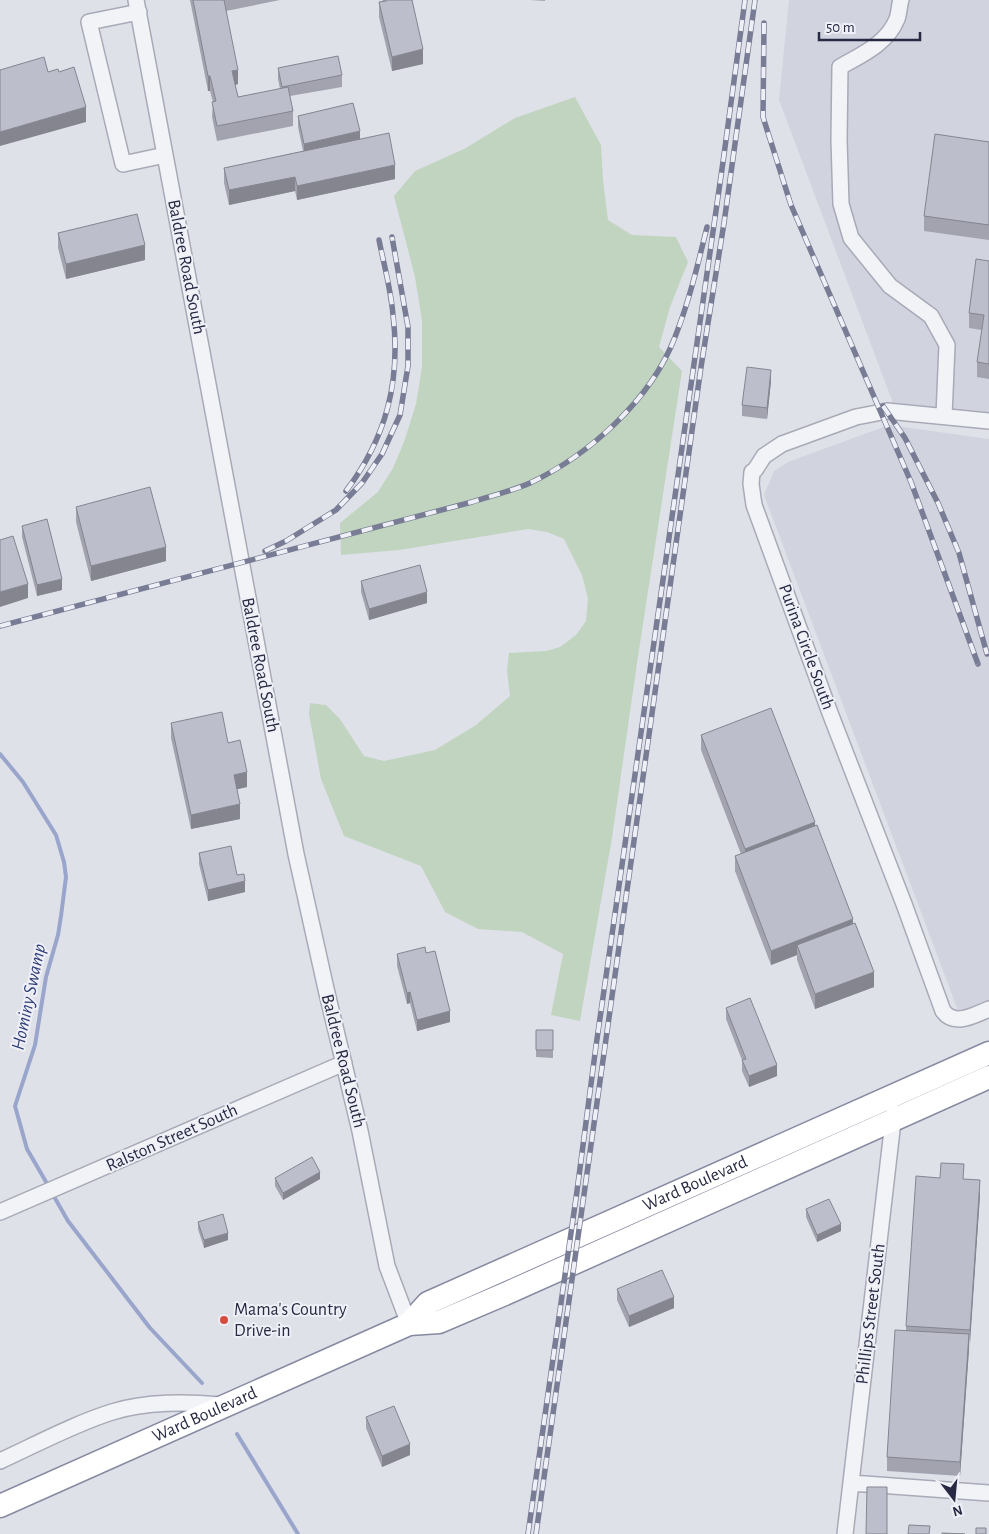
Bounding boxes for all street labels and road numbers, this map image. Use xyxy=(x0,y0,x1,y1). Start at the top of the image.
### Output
street label: Baldree Road South xyxy=(164,198,208,336)
street label: Purina Circle South xyxy=(775,582,837,712)
street label: Baldree Road South xyxy=(238,596,282,734)
street label: Baldree Road South xyxy=(318,992,368,1130)
street label: Ralston Street South xyxy=(103,1101,241,1175)
street label: Ward Boulevard xyxy=(640,1153,750,1215)
street label: Phillips Street South xyxy=(853,1243,889,1385)
street label: Ward Boulevard xyxy=(150,1384,260,1446)

